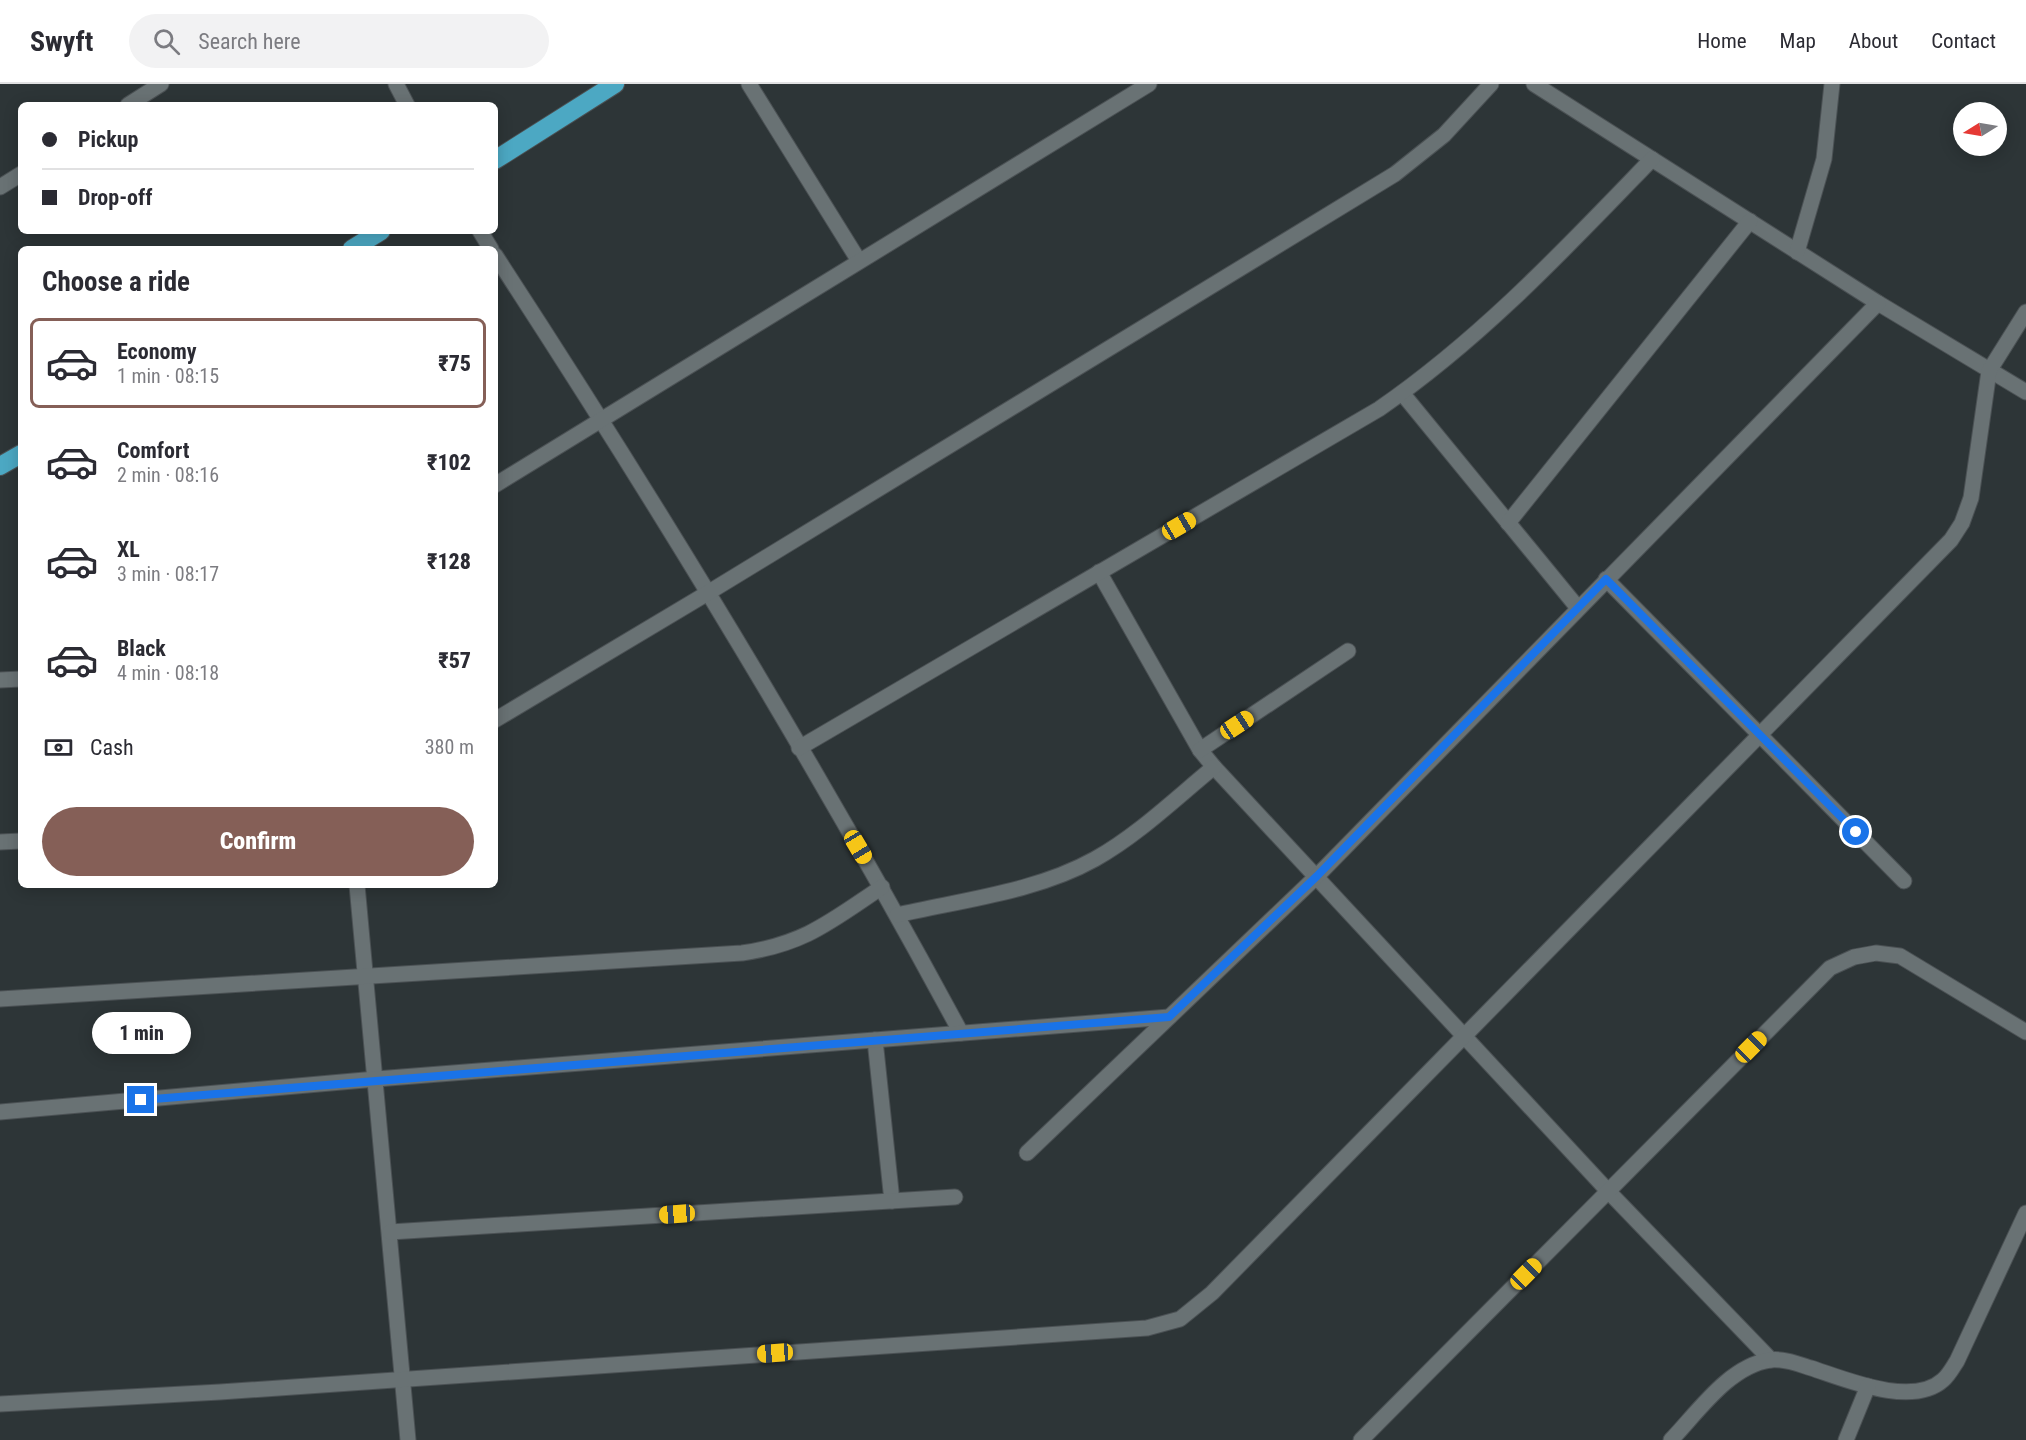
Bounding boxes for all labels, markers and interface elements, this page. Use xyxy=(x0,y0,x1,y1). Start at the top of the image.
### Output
search box xyxy=(129,14,549,68)
text: Swyft xyxy=(30,25,93,58)
icon: search xyxy=(150,25,183,58)
text: Search here xyxy=(198,29,301,54)
text: Home xyxy=(1697,29,1747,53)
text: Map xyxy=(1780,29,1816,53)
text: About xyxy=(1849,29,1898,53)
text: Contact xyxy=(1931,29,1996,53)
north arrow xyxy=(1953,102,2007,156)
map controls xyxy=(1953,102,2007,156)
text: Pickup xyxy=(78,127,138,152)
text: Drop-off xyxy=(78,185,152,210)
text: Choose a ride xyxy=(42,266,190,298)
icon: car xyxy=(45,336,99,390)
text: Economy xyxy=(117,339,197,364)
text: ₹75 xyxy=(438,351,471,376)
text: 1 min · 08:15 xyxy=(117,364,219,388)
icon: car xyxy=(45,435,99,489)
text: Comfort xyxy=(117,438,190,463)
text: ₹102 xyxy=(427,450,471,475)
text: 2 min · 08:16 xyxy=(117,463,219,487)
car xyxy=(1159,509,1199,543)
icon: car xyxy=(45,534,99,588)
text: XL xyxy=(117,537,140,562)
text: ₹128 xyxy=(427,549,471,574)
text: 3 min · 08:17 xyxy=(117,562,219,586)
icon: car xyxy=(45,633,99,687)
text: Black xyxy=(117,636,166,661)
text: ₹57 xyxy=(438,648,471,673)
text: 4 min · 08:18 xyxy=(117,661,219,685)
car xyxy=(1217,708,1257,742)
icon: cash xyxy=(42,731,75,764)
text: Cash xyxy=(90,735,134,760)
text: 380 m xyxy=(425,735,474,759)
button: Confirm xyxy=(42,807,474,876)
route start xyxy=(1842,818,1869,845)
car xyxy=(841,827,875,867)
callout: 1 min xyxy=(92,1013,190,1055)
text: 1 min xyxy=(119,1021,164,1045)
car xyxy=(1732,1028,1770,1066)
route end xyxy=(127,1086,154,1113)
car xyxy=(658,1204,696,1224)
car xyxy=(1507,1255,1545,1293)
car xyxy=(756,1343,794,1363)

